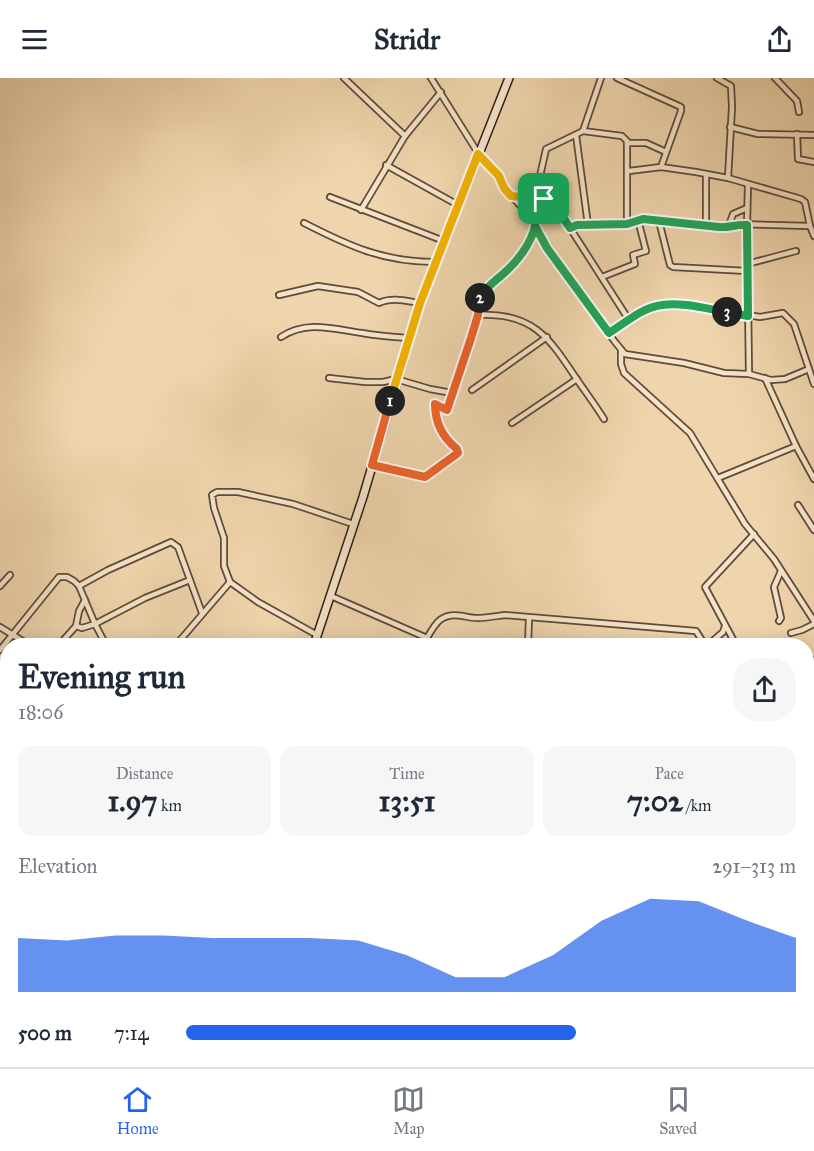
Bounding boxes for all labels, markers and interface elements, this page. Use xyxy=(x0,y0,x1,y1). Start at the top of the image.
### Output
icon: menu xyxy=(18,23,51,56)
text: Stridr xyxy=(374,23,440,56)
icon: share xyxy=(763,23,796,56)
pin xyxy=(518,173,569,224)
icon: arrive xyxy=(527,182,560,215)
pin: 2 xyxy=(465,283,495,313)
text: 2 xyxy=(476,288,484,307)
pin: 3 xyxy=(712,297,742,327)
text: 3 xyxy=(724,302,730,321)
pin: 1 xyxy=(375,386,405,416)
text: 1 xyxy=(387,391,393,410)
text: Evening run xyxy=(18,657,185,697)
button: share xyxy=(733,658,796,721)
text: 18:06 xyxy=(18,700,63,724)
text: Distance xyxy=(116,764,173,783)
text: Time xyxy=(389,764,425,783)
text: Pace xyxy=(655,764,684,783)
text: 1.97 xyxy=(107,783,158,819)
text: 13:51 xyxy=(378,783,436,819)
text: 7:02 xyxy=(627,783,683,819)
text: km xyxy=(158,796,182,815)
text: /km xyxy=(683,796,712,815)
text: Elevation xyxy=(18,854,97,878)
text: 291–313 m xyxy=(712,854,796,878)
text: 500 m xyxy=(18,1021,72,1045)
text: 7:14 xyxy=(114,1021,149,1045)
tab: Home xyxy=(117,1083,159,1138)
tab: Map xyxy=(392,1083,425,1138)
tab: Saved xyxy=(659,1083,697,1138)

